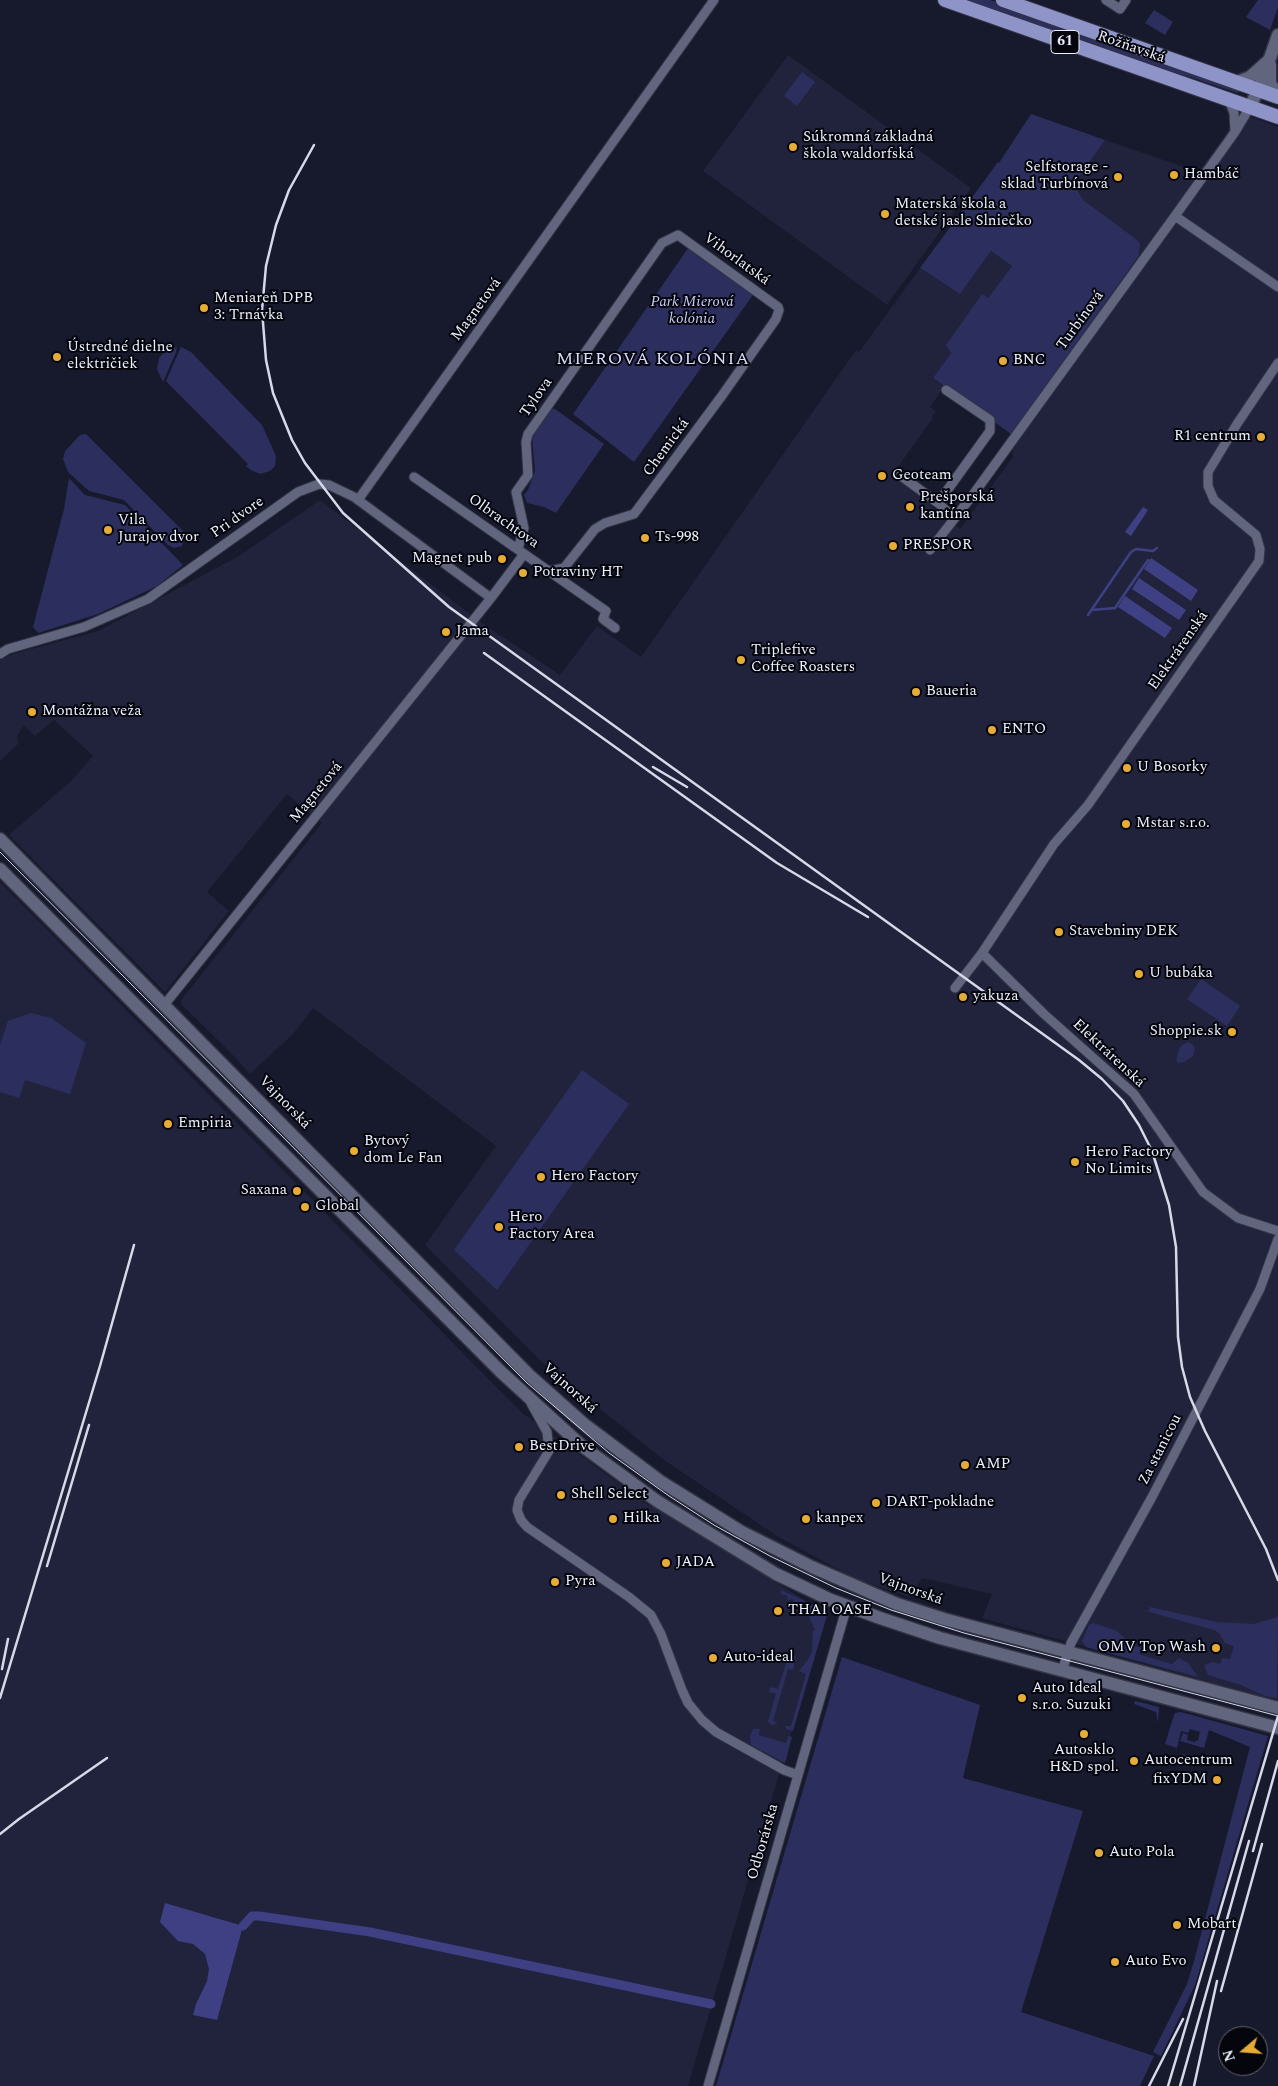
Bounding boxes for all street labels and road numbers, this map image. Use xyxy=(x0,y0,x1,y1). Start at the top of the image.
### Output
street label: Rožňavská xyxy=(1095,28,1167,68)
road number: 61 xyxy=(1051,31,1079,54)
street label: Vihorlatská xyxy=(699,230,773,290)
street label: Magnetová xyxy=(448,275,506,345)
street label: Turbínová xyxy=(1054,288,1108,354)
street label: Tylova xyxy=(517,375,557,421)
street label: Chemická xyxy=(640,416,694,480)
street label: Olbrachtova xyxy=(464,491,542,553)
street label: Pri dvore xyxy=(208,493,268,543)
street label: Elektrárenská xyxy=(1145,608,1213,694)
street label: Magnetová xyxy=(287,759,347,827)
street label: Elektrárenská xyxy=(1068,1016,1148,1092)
street label: Vajnorská xyxy=(254,1073,314,1133)
street label: Vajnorská xyxy=(538,1360,600,1418)
street label: Za stanicou xyxy=(1136,1412,1186,1488)
street label: Vajnorská xyxy=(875,1570,945,1610)
street label: Odborárska xyxy=(745,1802,783,1882)

